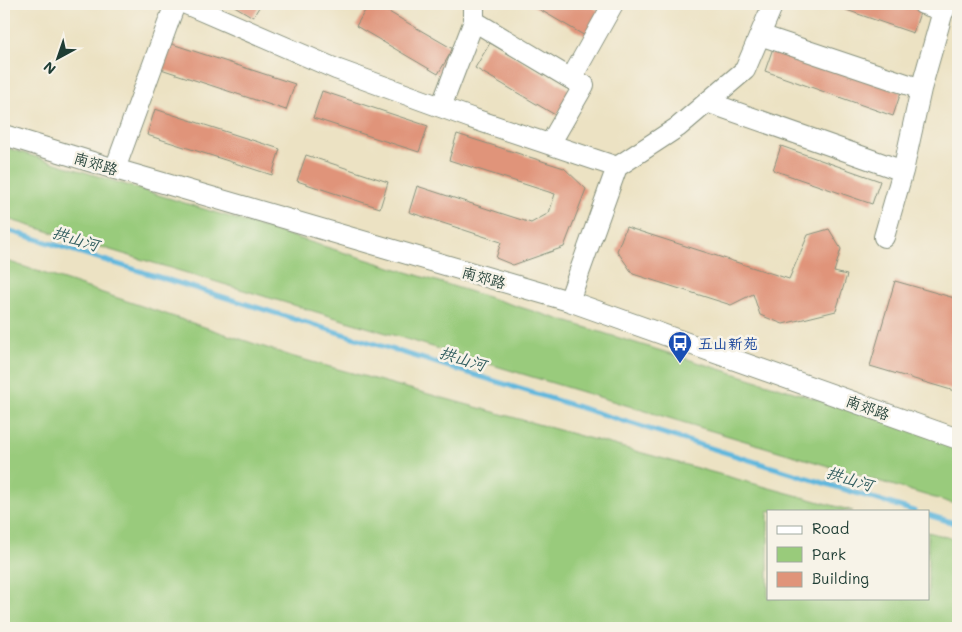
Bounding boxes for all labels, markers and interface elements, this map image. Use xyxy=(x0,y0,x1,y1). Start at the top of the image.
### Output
north arrow xyxy=(32,32,82,82)
text: N xyxy=(39,58,60,79)
street label: 南郊路 xyxy=(72,147,120,179)
water label: 拱山河 xyxy=(50,221,105,256)
street label: 南郊路 xyxy=(460,261,508,293)
bus stop icon: 五山新苑 xyxy=(667,330,693,364)
place label: 五山新苑 xyxy=(698,333,758,353)
water label: 拱山河 xyxy=(437,341,492,376)
street label: 南郊路 xyxy=(843,390,893,424)
water label: 拱山河 xyxy=(824,461,879,496)
legend xyxy=(767,510,930,600)
text: Road xyxy=(812,518,849,538)
text: Park xyxy=(812,544,846,564)
text: Building xyxy=(812,568,869,588)

